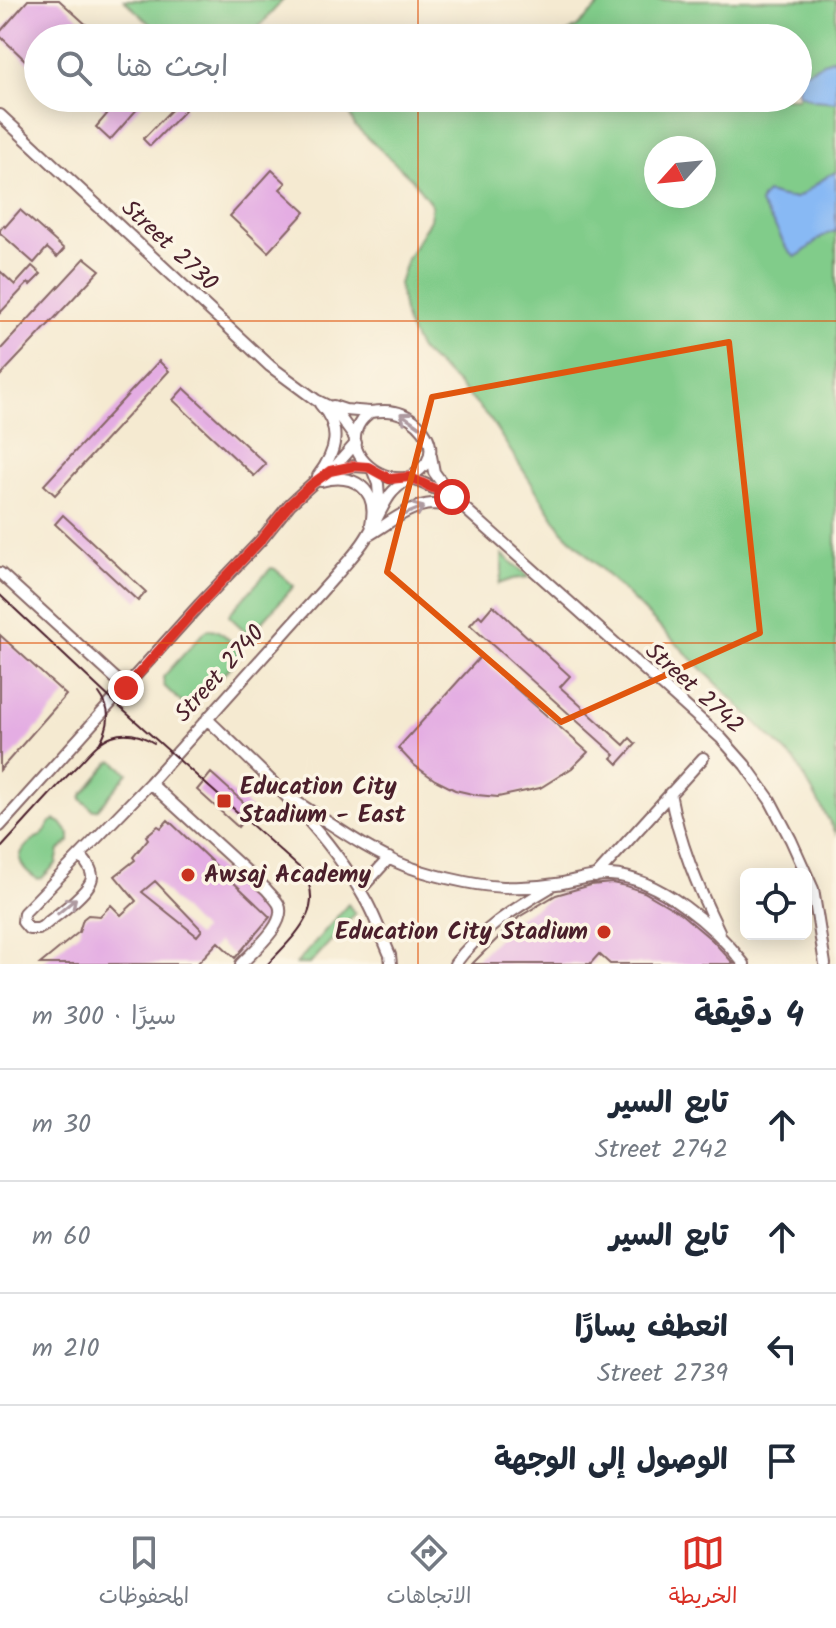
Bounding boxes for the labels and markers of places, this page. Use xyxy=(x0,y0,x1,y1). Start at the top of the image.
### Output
place label: Education City Stadium - East xyxy=(240,768,407,835)
marker: Education City Stadium - East xyxy=(215,792,233,810)
place label: Awsaj Academy xyxy=(204,856,371,895)
marker: Awsaj Academy xyxy=(179,866,197,884)
place label: Education City Stadium xyxy=(335,913,588,952)
marker: Education City Stadium xyxy=(595,923,613,941)

